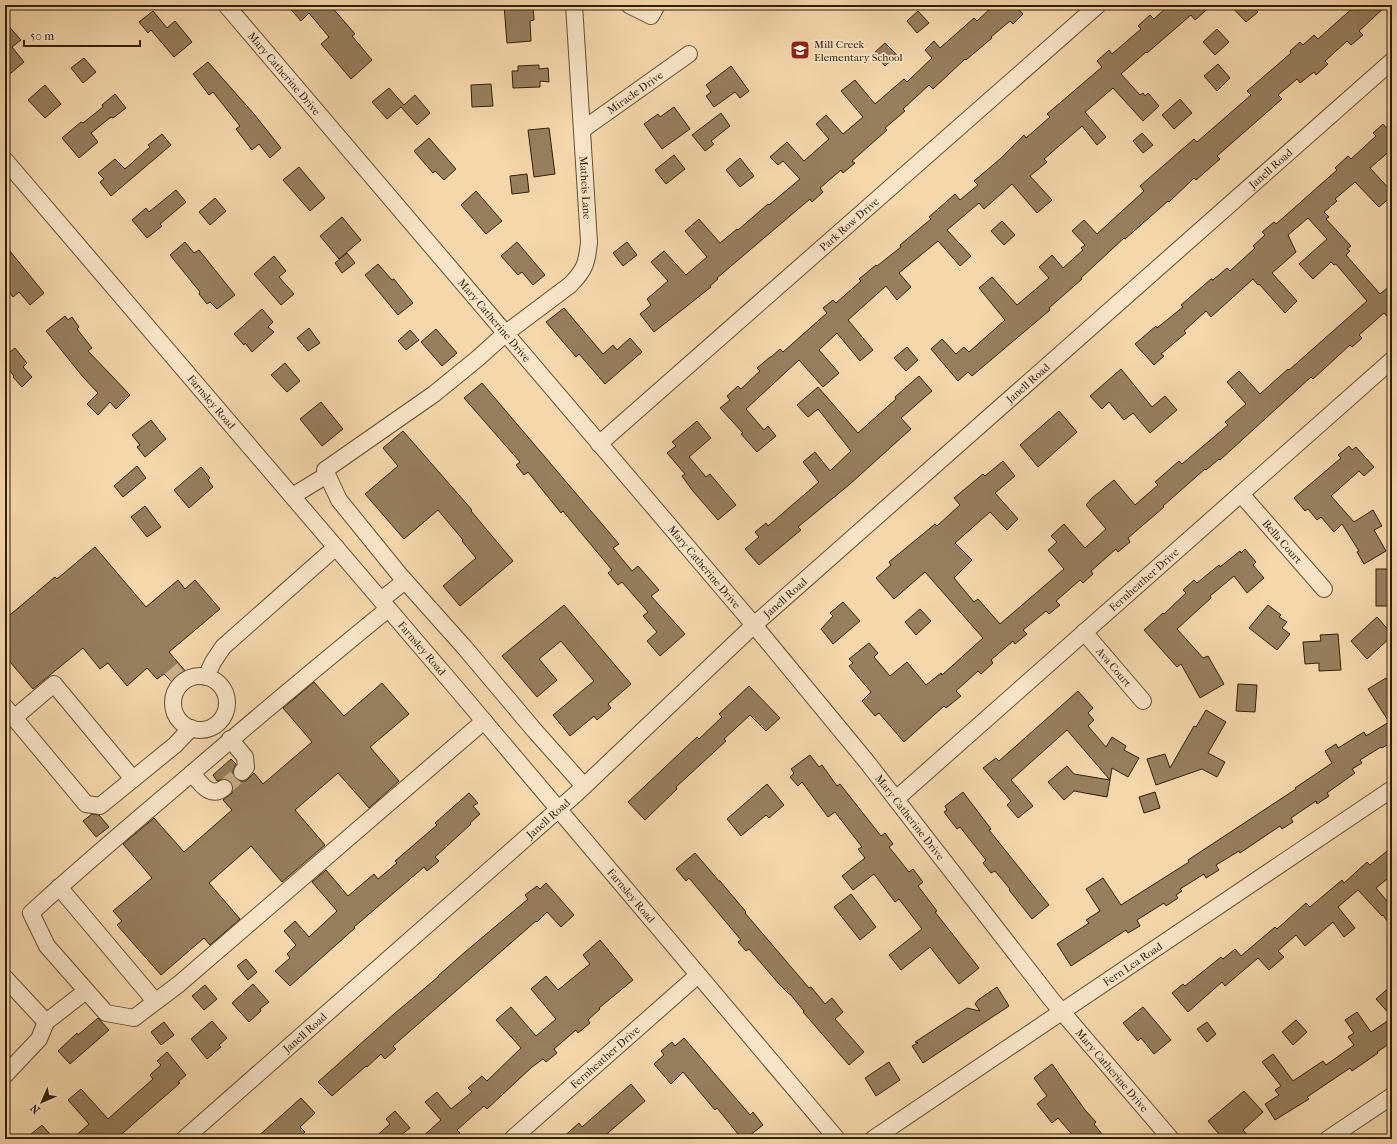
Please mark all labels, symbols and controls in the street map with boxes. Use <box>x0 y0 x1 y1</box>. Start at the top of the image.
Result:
scale bar <box>24 22 140 48</box>
text: 50 m <box>30 29 54 43</box>
street label: Mary Catherine Drive <box>245 29 324 118</box>
place label: Mill Creek Elementary School <box>814 38 903 64</box>
school or university icon: Mill Creek Elementary School <box>789 39 811 61</box>
street label: Miracle Drive <box>604 68 666 117</box>
street label: Janell Road <box>1245 145 1296 192</box>
street label: Matheis Lane <box>577 155 594 220</box>
street label: Park Row Drive <box>817 194 882 254</box>
street label: Mary Catherine Drive <box>455 276 534 365</box>
street label: Janell Road <box>1003 360 1053 406</box>
street label: Farnsley Road <box>185 372 239 432</box>
street label: Bella Court <box>1260 517 1305 566</box>
street label: Mary Catherine Drive <box>665 523 744 612</box>
street label: Fernheather Drive <box>1106 545 1182 614</box>
street label: Janell Road <box>760 574 810 621</box>
street label: Farnsley Road <box>395 618 449 679</box>
street label: Ava Court <box>1093 644 1134 689</box>
street label: Mary Catherine Drive <box>873 772 948 863</box>
street label: Janell Road <box>523 795 573 842</box>
street label: Farnsley Road <box>605 866 659 926</box>
street label: Fern Lea Road <box>1100 939 1166 989</box>
street label: Janell Road <box>280 1009 330 1056</box>
street label: Fernheather Drive <box>568 1022 643 1091</box>
street label: Mary Catherine Drive <box>1073 1026 1152 1115</box>
north arrow <box>22 1082 62 1122</box>
text: N <box>27 1101 43 1116</box>

